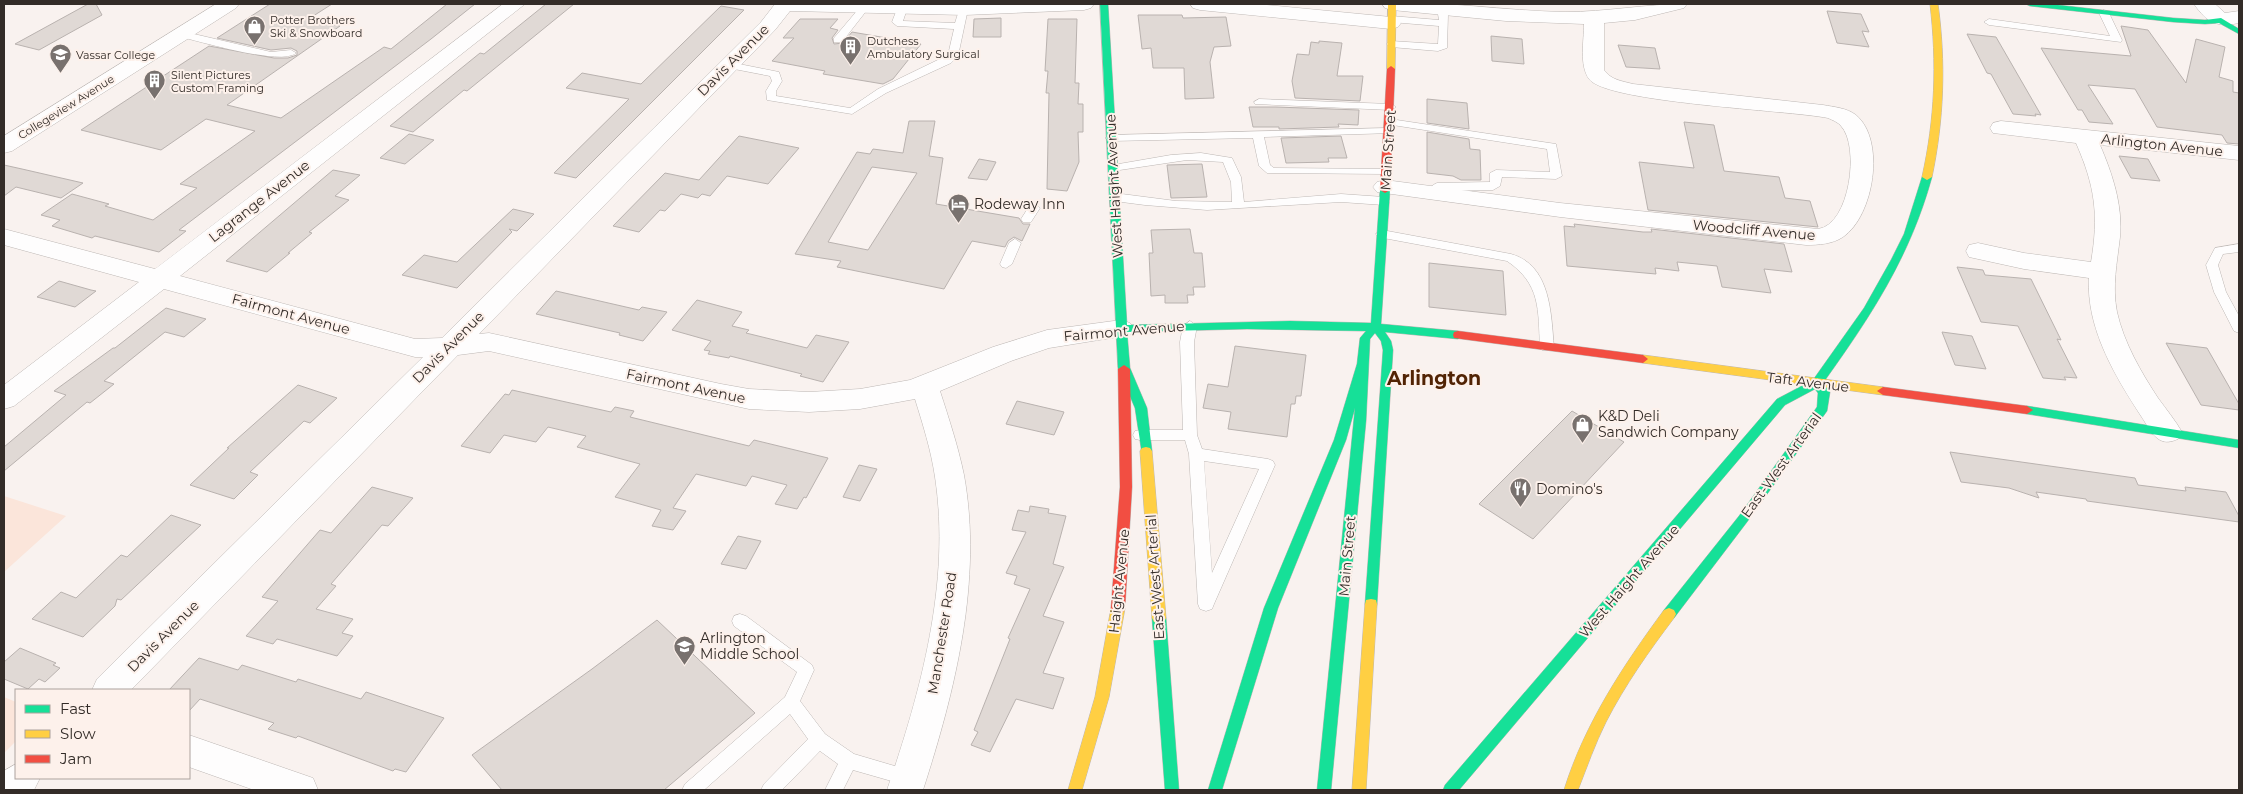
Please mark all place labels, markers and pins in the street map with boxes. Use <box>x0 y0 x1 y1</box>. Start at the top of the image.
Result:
place label: Potter Brothers Ski & Snowboard <box>270 13 363 40</box>
shop icon: Potter Brothers Ski & Snowboard <box>242 14 266 45</box>
place label: Dutchess Ambulatory Surgical <box>867 34 980 61</box>
building icon: Dutchess Ambulatory Surgical <box>839 35 863 66</box>
school or university icon: Vassar College <box>48 43 72 74</box>
place label: Vassar College <box>76 48 156 62</box>
place label: Silent Pictures Custom Framing <box>171 68 264 95</box>
building icon: Silent Pictures Custom Framing <box>143 69 167 100</box>
hotel icon: Rodeway Inn <box>946 192 970 223</box>
place label: Rodeway Inn <box>974 195 1065 213</box>
place label: K&D Deli Sandwich Company <box>1598 407 1739 441</box>
shop icon: K&D Deli Sandwich Company <box>1570 412 1594 443</box>
restaurant icon: Domino's <box>1508 477 1532 508</box>
place label: Domino's <box>1536 480 1603 498</box>
place label: Arlington Middle School <box>700 629 799 663</box>
school or university icon: Arlington Middle School <box>672 634 696 665</box>

